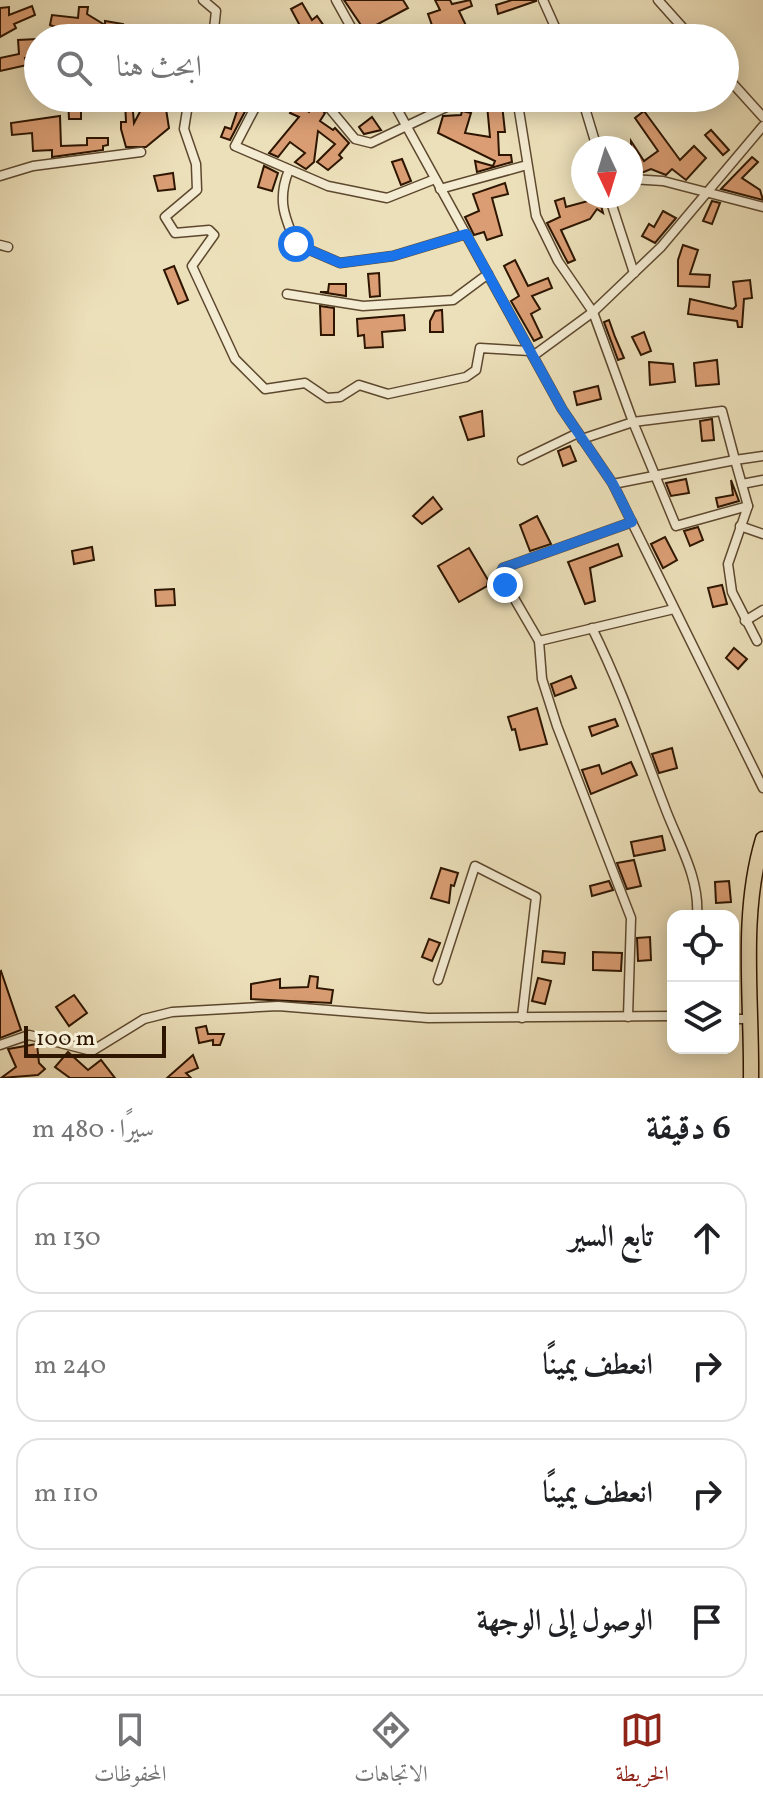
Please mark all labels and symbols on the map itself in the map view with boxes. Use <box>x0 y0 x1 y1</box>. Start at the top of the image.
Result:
north arrow <box>571 136 643 208</box>
route start <box>278 226 314 262</box>
route end <box>487 567 523 603</box>
scale bar <box>24 1022 166 1058</box>

